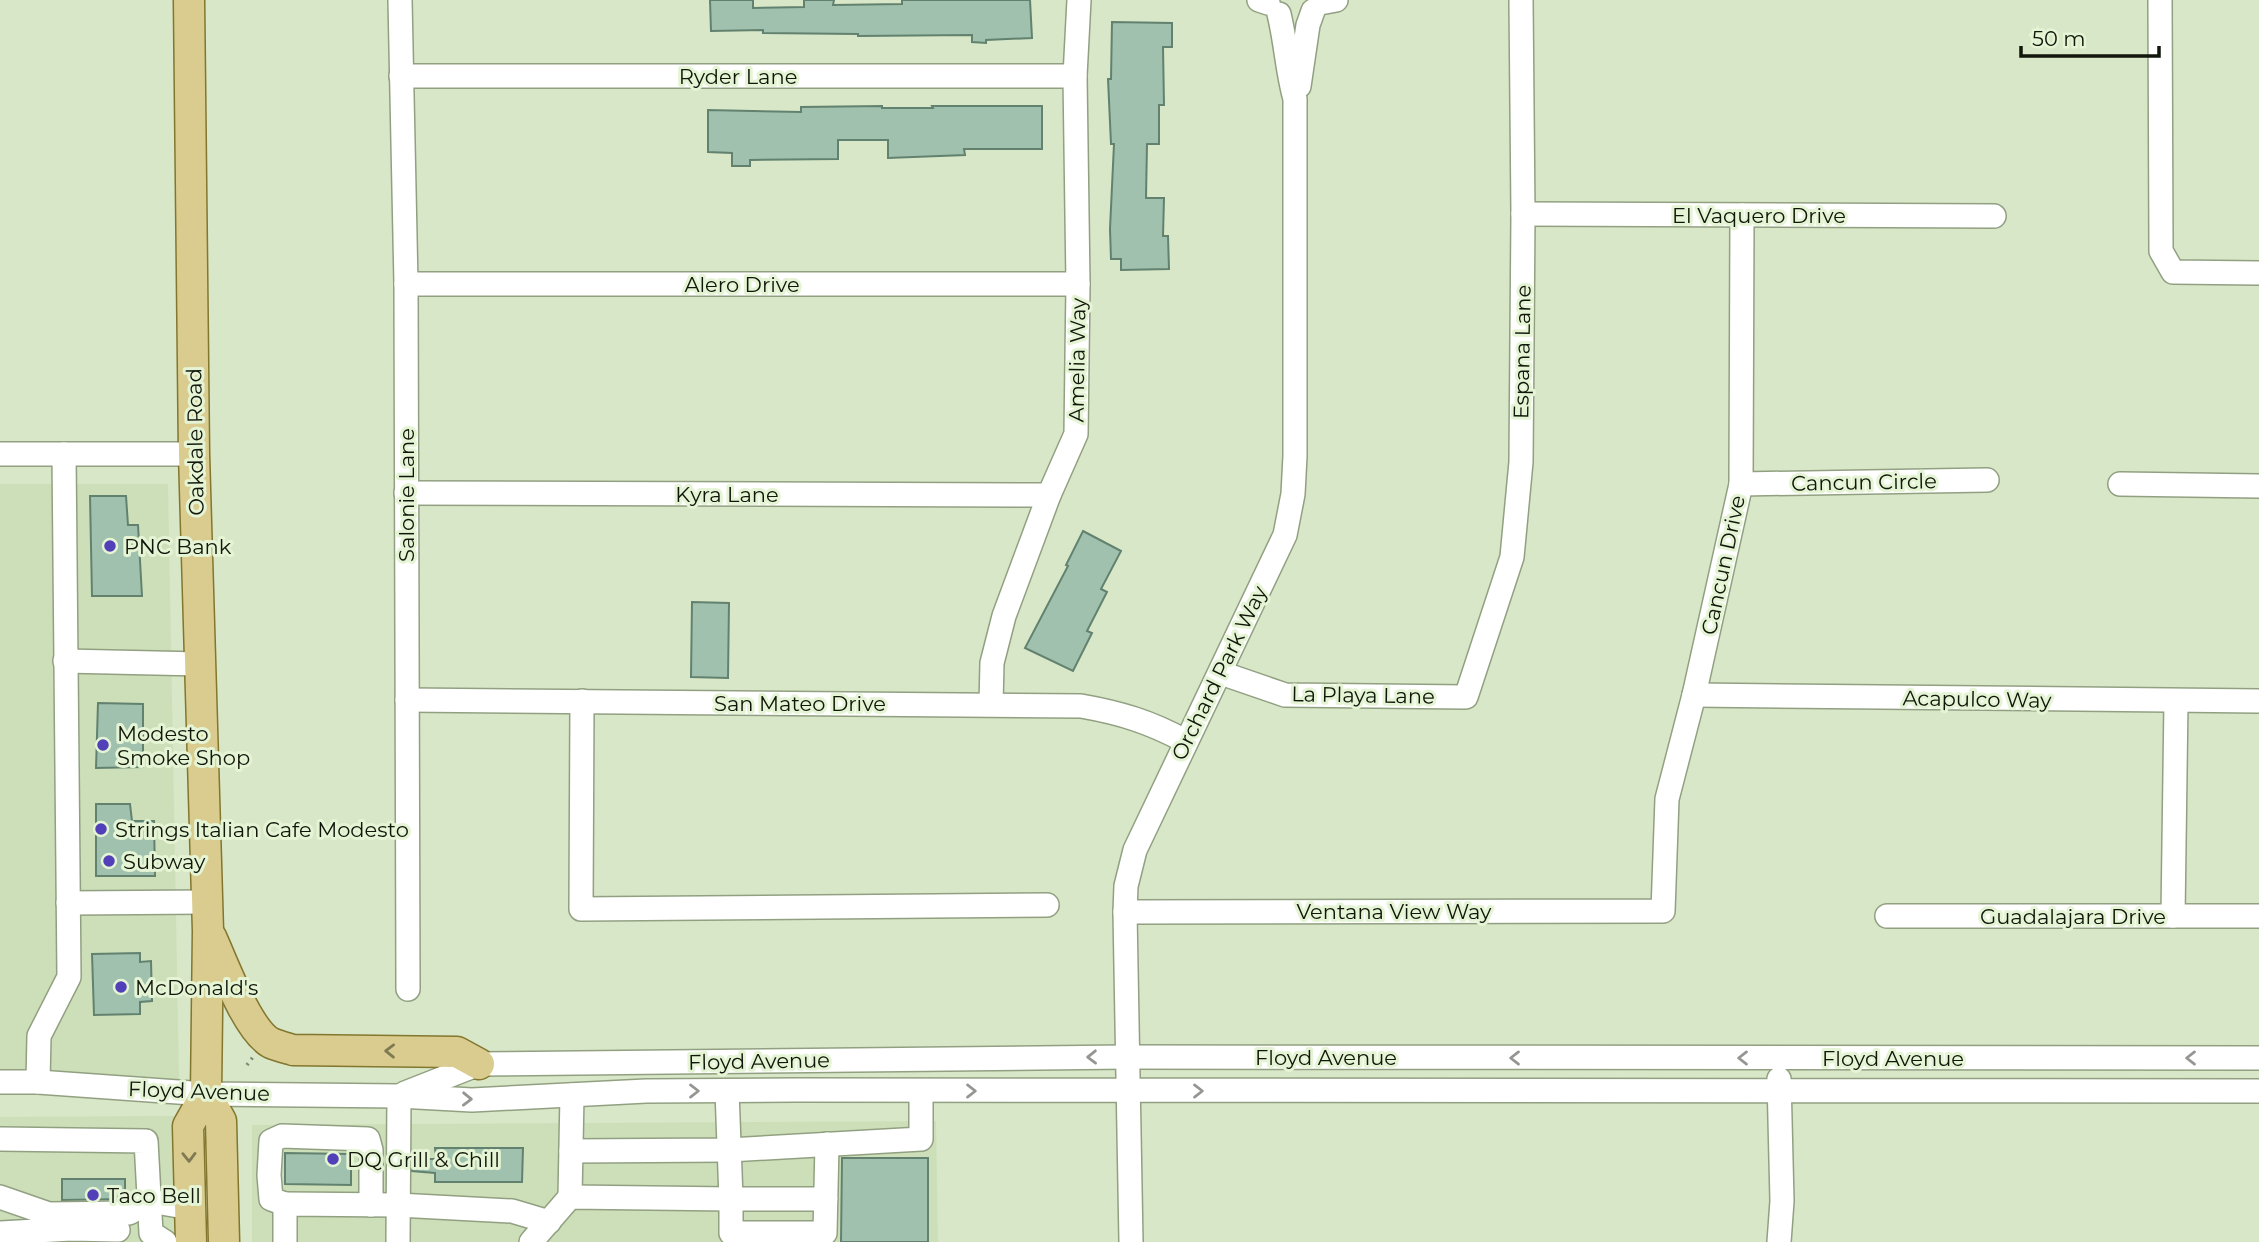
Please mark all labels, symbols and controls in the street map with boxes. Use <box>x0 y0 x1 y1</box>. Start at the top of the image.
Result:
scale bar <box>2021 14 2159 58</box>
text: 50 m <box>2032 26 2086 51</box>
street label: Ryder Lane <box>679 64 797 89</box>
street label: El Vaquero Drive <box>1672 203 1846 228</box>
street label: Alero Drive <box>684 272 800 297</box>
street label: Espana Lane <box>1508 285 1536 419</box>
street label: Amelia Way <box>1063 297 1091 423</box>
street label: Oakdale Road <box>181 368 209 516</box>
street label: Salonie Lane <box>394 428 419 562</box>
street label: Cancun Circle <box>1791 468 1937 496</box>
street label: Kyra Lane <box>675 482 779 507</box>
street label: Cancun Drive <box>1696 493 1750 637</box>
place label: PNC Bank <box>124 534 232 559</box>
marker: PNC Bank <box>102 538 118 554</box>
street label: Orchard Park Way <box>1166 581 1272 764</box>
street label: La Playa Lane <box>1291 681 1435 709</box>
street label: Acapulco Way <box>1902 685 2052 713</box>
street label: San Mateo Drive <box>714 691 886 716</box>
place label: Modesto Smoke Shop <box>117 721 250 770</box>
marker: Modesto Smoke Shop <box>95 737 111 753</box>
place label: Strings Italian Cafe Modesto <box>115 817 409 842</box>
marker: Strings Italian Cafe Modesto <box>93 821 109 837</box>
place label: Subway <box>123 849 206 874</box>
marker: Subway <box>101 853 117 869</box>
street label: Ventana View Way <box>1297 899 1492 924</box>
street label: Guadalajara Drive <box>1980 904 2166 929</box>
place label: McDonald's <box>135 975 258 1000</box>
marker: McDonald's <box>113 979 129 995</box>
one-way arrow <box>384 1043 395 1059</box>
street label: Floyd Avenue <box>1255 1045 1397 1070</box>
street label: Floyd Avenue <box>1822 1046 1964 1071</box>
street label: Floyd Avenue <box>688 1047 830 1075</box>
one-way arrow <box>1086 1050 1097 1065</box>
one-way arrow <box>1510 1050 1520 1066</box>
one-way arrow <box>1737 1050 1748 1066</box>
one-way arrow <box>2185 1050 2196 1066</box>
street label: Floyd Avenue <box>128 1076 270 1106</box>
one-way arrow <box>689 1083 700 1099</box>
one-way arrow <box>966 1083 976 1099</box>
one-way arrow <box>1193 1083 1204 1099</box>
one-way arrow <box>462 1091 473 1107</box>
place label: DQ Grill & Chill <box>347 1147 500 1172</box>
marker: DQ Grill & Chill <box>325 1151 341 1167</box>
one-way arrow <box>181 1153 197 1163</box>
place label: Taco Bell <box>107 1183 201 1208</box>
marker: Taco Bell <box>85 1187 101 1203</box>

